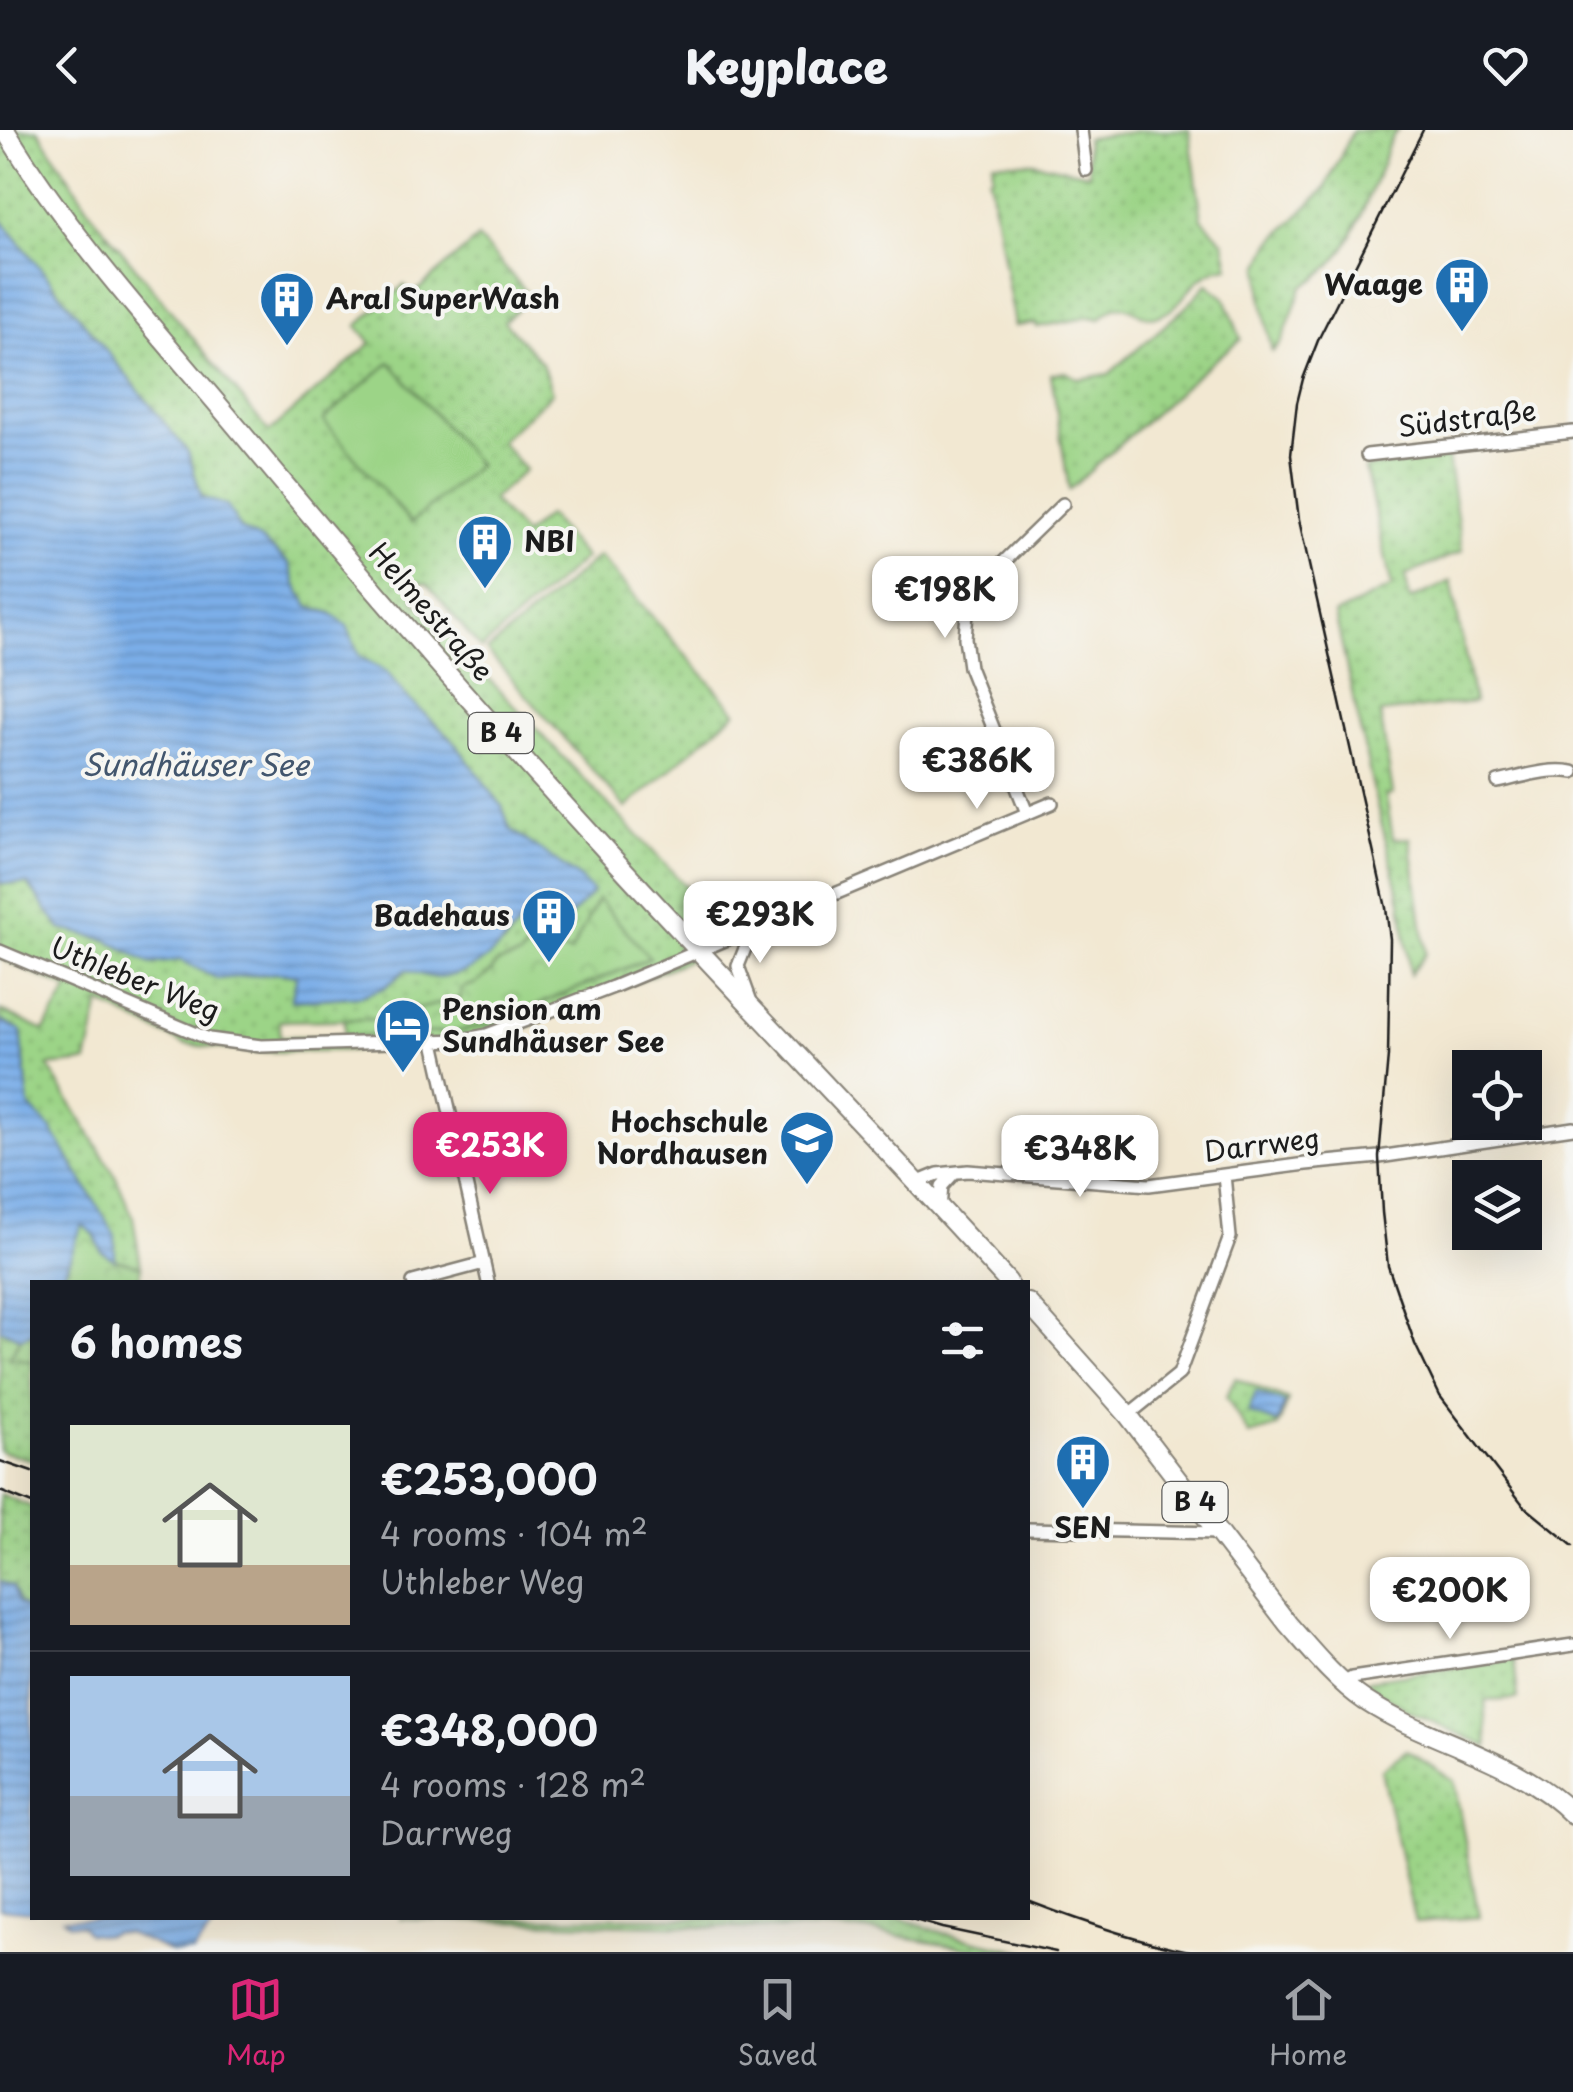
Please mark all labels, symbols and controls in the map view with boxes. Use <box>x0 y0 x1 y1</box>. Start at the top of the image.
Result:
text: Keyplace <box>685 31 888 99</box>
icon: back <box>40 38 95 93</box>
icon: heart <box>1478 38 1533 93</box>
building icon: Waage <box>1432 255 1492 334</box>
place label: Waage <box>1324 262 1423 305</box>
building icon: Aral SuperWash <box>257 269 317 348</box>
place label: Aral SuperWash <box>326 276 560 319</box>
street label: Südstraße <box>1395 388 1538 447</box>
building icon: NBI <box>455 512 515 591</box>
place label: NBI <box>524 519 574 562</box>
street label: Helmestraße <box>360 532 505 690</box>
pin: €198K <box>875 556 1015 641</box>
text: €198K <box>894 564 996 612</box>
road number: B 4 <box>468 713 534 753</box>
pin: €386K <box>907 727 1047 812</box>
text: €386K <box>921 735 1033 783</box>
water label: Sundhäuser See <box>82 741 311 786</box>
pin: €293K <box>690 881 830 966</box>
building icon: Badehaus <box>519 886 579 965</box>
text: €293K <box>706 889 814 937</box>
place label: Badehaus <box>373 893 510 936</box>
street label: Uthleber Weg <box>45 924 227 1031</box>
place label: Pension am Sundhäuser See <box>442 987 664 1062</box>
hotel icon: Pension am Sundhäuser See <box>373 996 433 1075</box>
map controls <box>1452 1050 1542 1250</box>
button: locate <box>1452 1050 1542 1140</box>
place label: Hochschule Nordhausen <box>597 1099 768 1174</box>
school or university icon: Hochschule Nordhausen <box>777 1108 837 1187</box>
pin: €253K <box>420 1112 560 1197</box>
pin: €348K <box>1010 1115 1150 1200</box>
street label: Darrweg <box>1201 1115 1322 1172</box>
text: €253K <box>435 1120 545 1168</box>
text: €348K <box>1023 1123 1137 1171</box>
button: layers <box>1452 1160 1542 1250</box>
text: 6 homes <box>70 1309 243 1372</box>
icon: filters <box>935 1313 990 1368</box>
building icon: SEN <box>1053 1432 1113 1511</box>
text: €253,000 <box>380 1446 597 1509</box>
icon: home <box>150 1465 270 1585</box>
road number: B 4 <box>1162 1482 1228 1522</box>
place label: SEN <box>1054 1505 1112 1548</box>
text: 4 rooms · 104 m² <box>380 1509 648 1557</box>
text: Uthleber Weg <box>380 1557 584 1605</box>
pin: €200K <box>1380 1557 1520 1642</box>
text: €200K <box>1392 1565 1508 1613</box>
text: €348,000 <box>380 1697 598 1760</box>
icon: home <box>150 1716 270 1836</box>
text: 4 rooms · 128 m² <box>380 1760 646 1808</box>
text: Darrweg <box>380 1808 513 1856</box>
tab: Map <box>226 1972 286 2075</box>
tab: Saved <box>738 1972 817 2075</box>
tab: Home <box>1269 1972 1347 2075</box>

